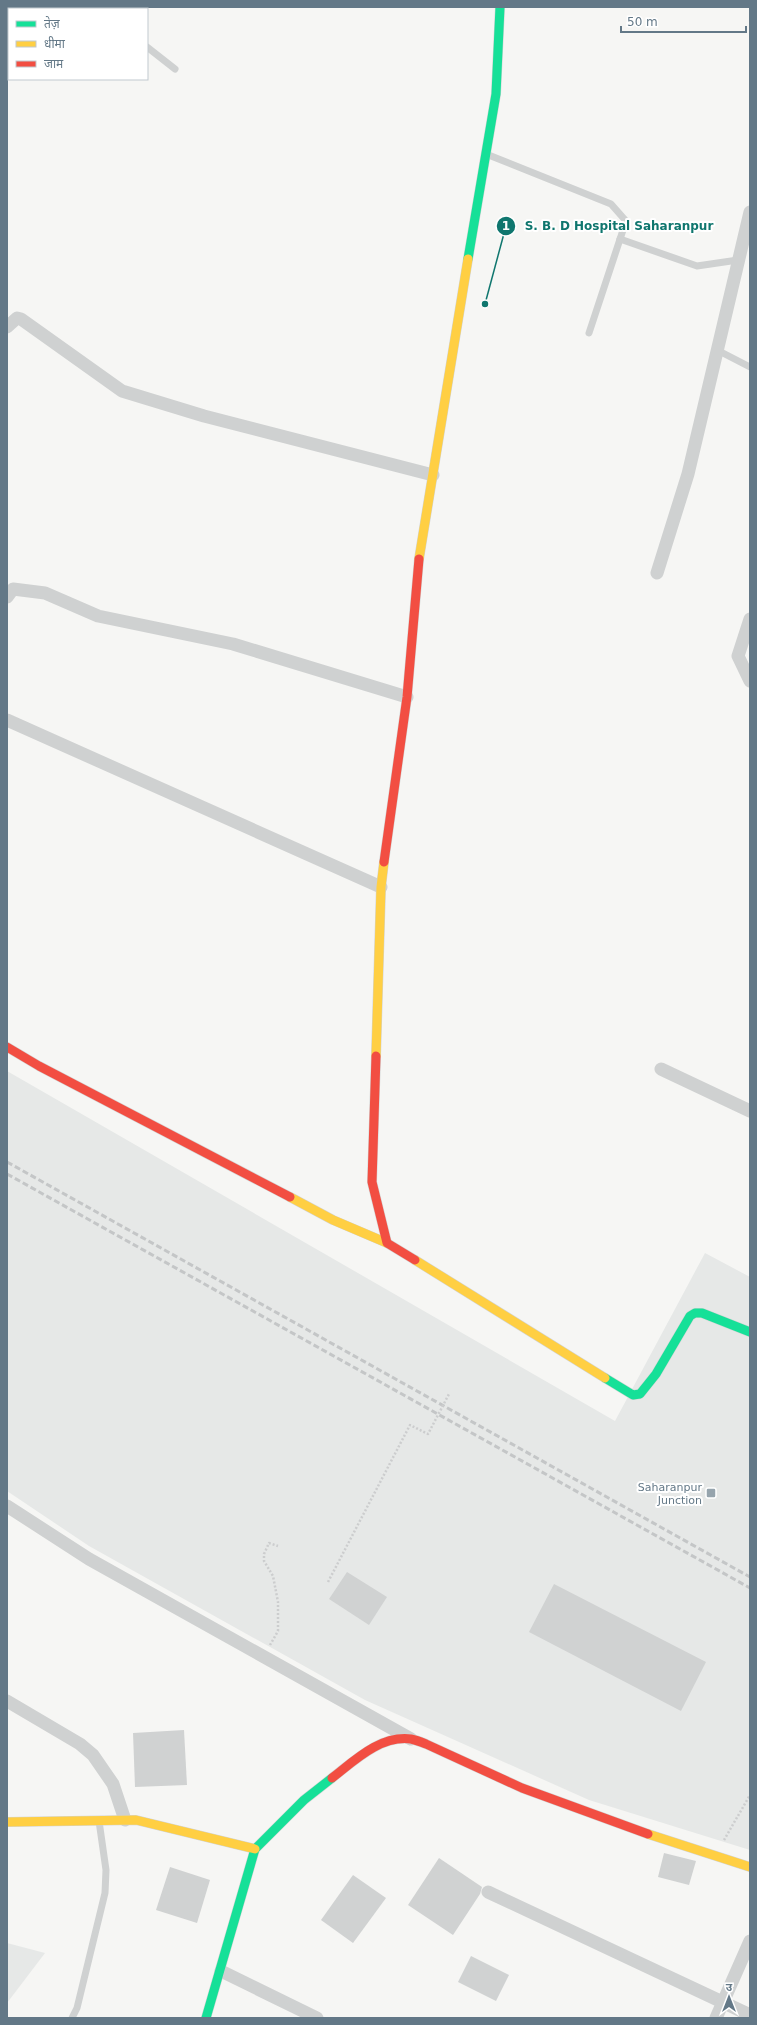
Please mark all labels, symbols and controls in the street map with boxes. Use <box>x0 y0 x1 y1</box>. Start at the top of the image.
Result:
legend <box>8 8 148 80</box>
scale bar <box>621 8 746 34</box>
text: 50 m <box>627 15 658 29</box>
text: तेज़ <box>44 16 61 31</box>
text: धीमा <box>44 36 66 51</box>
text: जाम <box>44 57 64 71</box>
callout: S. B. D Hospital Saharanpur <box>496 214 721 238</box>
text: 1 <box>502 219 510 233</box>
text: S. B. D Hospital Saharanpur <box>525 219 713 233</box>
place label: Saharanpur Junction <box>638 1481 702 1507</box>
marker: Saharanpur Junction <box>705 1487 717 1499</box>
north arrow <box>709 1977 749 2017</box>
text: उ <box>726 1981 733 1994</box>

